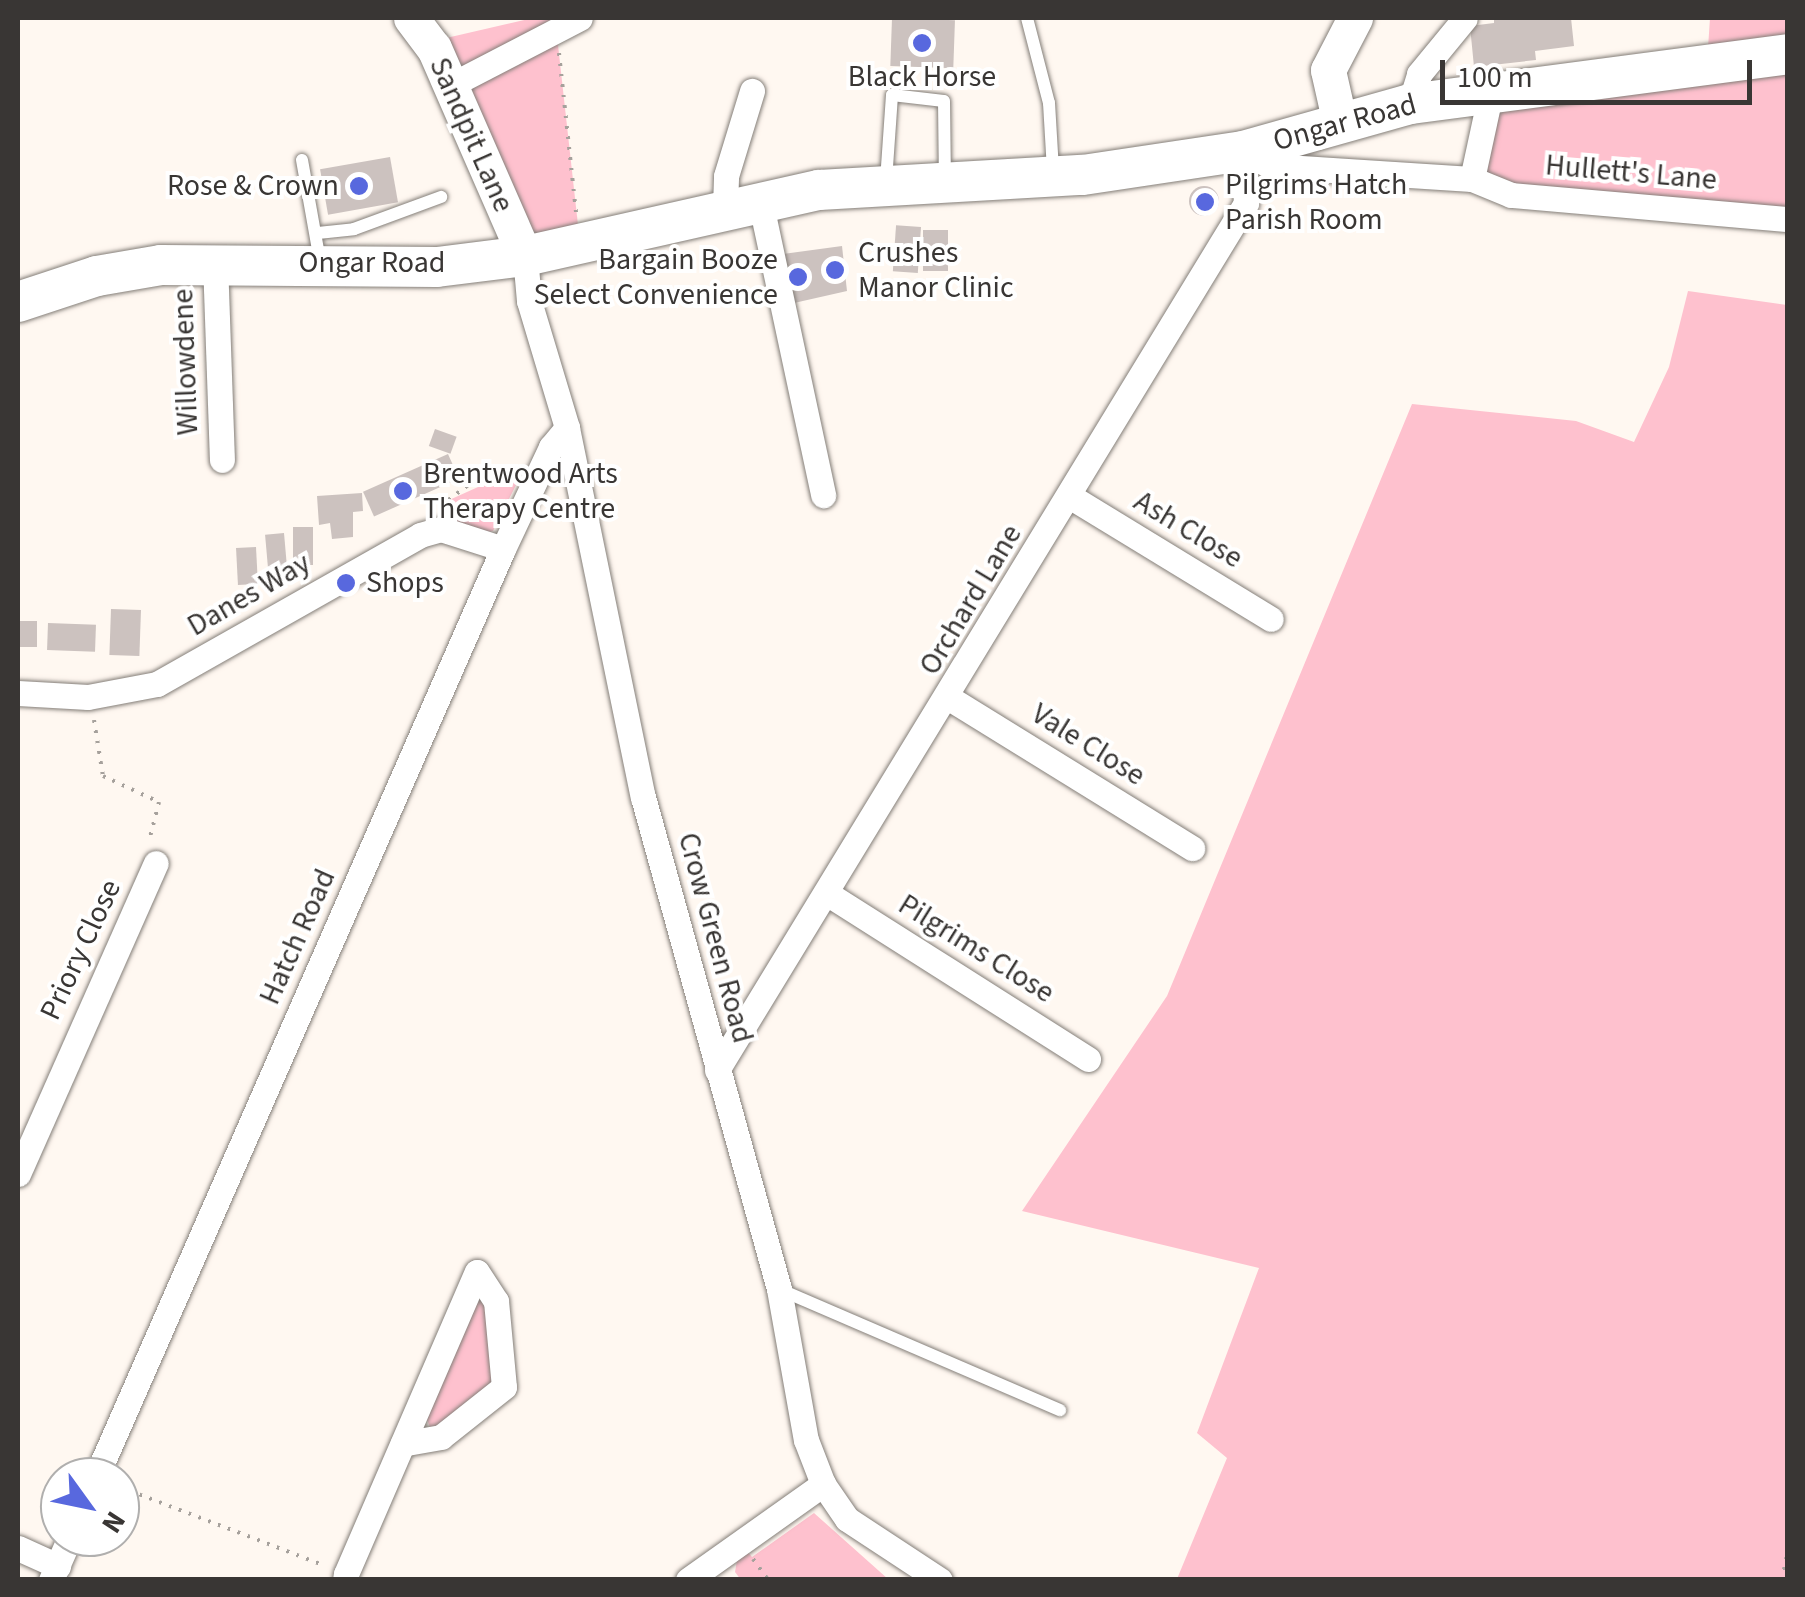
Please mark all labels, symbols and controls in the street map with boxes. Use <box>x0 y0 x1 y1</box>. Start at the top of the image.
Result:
marker: Black Horse <box>911 32 933 54</box>
scale bar <box>1445 40 1758 102</box>
street label: Sandpit Lane <box>421 52 521 218</box>
text: 100 m <box>1457 56 1533 99</box>
place label: Black Horse <box>848 59 996 95</box>
street label: Ongar Road <box>1269 87 1421 159</box>
street label: Hullett's Lane <box>1544 148 1718 198</box>
place label: Pilgrims Hatch Parish Room <box>1225 167 1407 238</box>
place label: Rose & Crown <box>167 168 339 204</box>
marker: Rose & Crown <box>348 175 370 197</box>
marker: Pilgrims Hatch Parish Room <box>1194 191 1216 213</box>
place label: Crushes Manor Clinic <box>858 235 1014 306</box>
place label: Bargain Booze Select Convenience <box>533 242 778 312</box>
street label: Ongar Road <box>299 245 445 281</box>
marker: Crushes Manor Clinic <box>822 257 848 283</box>
marker: Bargain Booze Select Convenience <box>787 266 809 288</box>
street label: Willowdene <box>165 288 207 436</box>
place label: Brentwood Arts Therapy Centre <box>423 456 618 526</box>
marker: Brentwood Arts Therapy Centre <box>392 480 414 502</box>
street label: Ash Close <box>1127 484 1249 576</box>
street label: Orchard Lane <box>912 518 1030 682</box>
street label: Danes Way <box>181 545 317 645</box>
place label: Shops <box>366 565 444 601</box>
marker: Shops <box>335 572 357 594</box>
street label: Vale Close <box>1025 696 1151 794</box>
street label: Crow Green Road <box>670 829 760 1047</box>
street label: Hatch Road <box>252 864 344 1010</box>
street label: Priory Close <box>33 874 129 1026</box>
street label: Pilgrims Close <box>892 887 1060 1011</box>
north arrow <box>40 1457 140 1557</box>
text: N <box>92 1504 135 1541</box>

